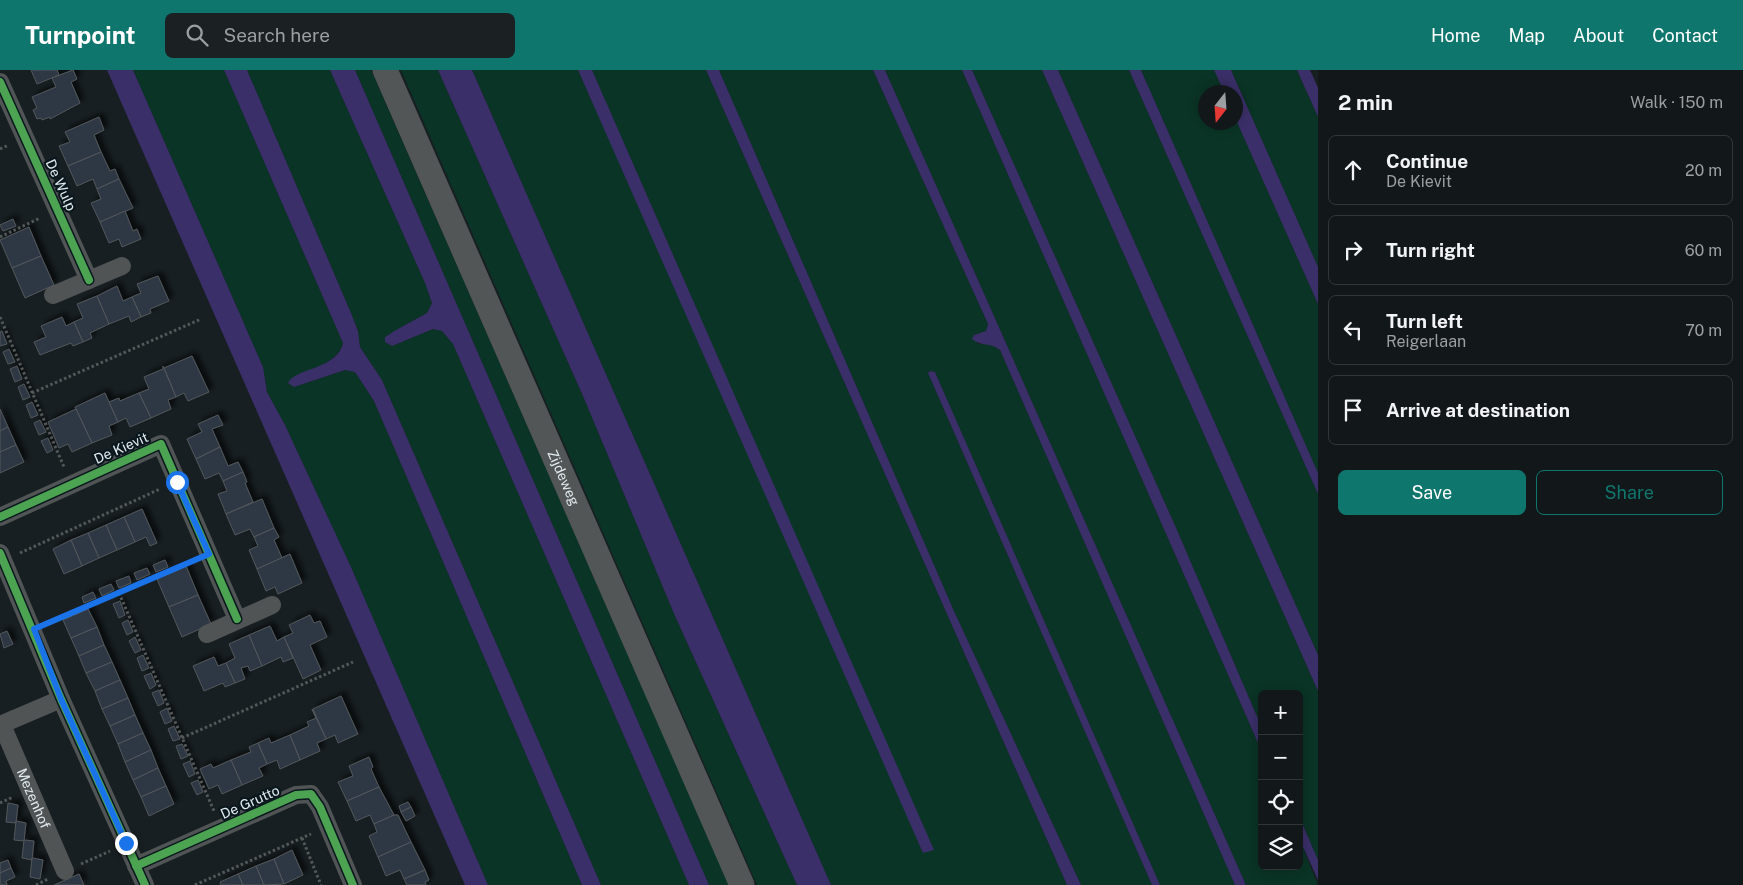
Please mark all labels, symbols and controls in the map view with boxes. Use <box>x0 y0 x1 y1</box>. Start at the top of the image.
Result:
search box <box>165 13 515 58</box>
text: Turnpoint <box>25 21 135 49</box>
icon: search <box>183 21 211 49</box>
text: Search here <box>223 24 330 46</box>
text: Home <box>1431 25 1481 46</box>
text: Map <box>1509 25 1545 46</box>
text: About <box>1573 25 1624 46</box>
text: Contact <box>1652 25 1718 46</box>
north arrow <box>1198 85 1243 130</box>
text: 2 min <box>1338 90 1393 115</box>
text: Walk · 150 m <box>1630 93 1723 112</box>
text: Continue <box>1386 150 1468 172</box>
icon: ahead <box>1339 156 1367 184</box>
street label: De Wulp <box>43 157 79 213</box>
text: 20 m <box>1685 161 1722 180</box>
text: De Kievit <box>1386 172 1452 191</box>
icon: right <box>1339 236 1367 264</box>
text: Turn right <box>1386 239 1475 261</box>
text: 60 m <box>1685 241 1722 260</box>
text: Turn left <box>1386 310 1463 332</box>
icon: left <box>1339 316 1367 344</box>
text: 70 m <box>1685 321 1722 340</box>
text: Reigerlaan <box>1386 332 1466 351</box>
icon: arrive <box>1339 396 1367 424</box>
text: Arrive at destination <box>1386 399 1570 421</box>
street label: De Kievit <box>91 429 151 467</box>
street label: Zijdeweg <box>544 447 583 508</box>
button: Save <box>1338 470 1526 515</box>
button: Share <box>1536 470 1723 515</box>
route start <box>166 471 189 494</box>
map controls <box>1258 690 1303 870</box>
button: + <box>1258 690 1303 735</box>
button: − <box>1258 735 1303 780</box>
street label: Mezenhof <box>14 766 54 831</box>
button: locate <box>1258 780 1303 825</box>
street label: De Grutto <box>218 782 282 822</box>
button: layers <box>1258 825 1303 870</box>
route end <box>115 832 138 855</box>

